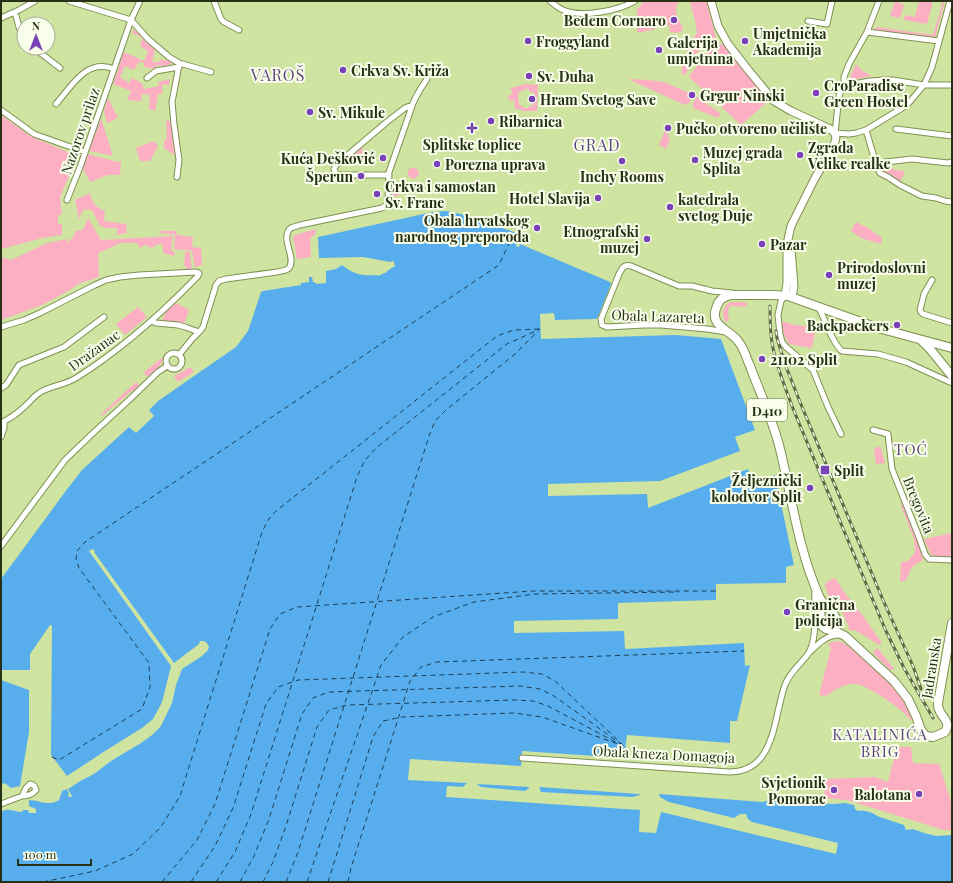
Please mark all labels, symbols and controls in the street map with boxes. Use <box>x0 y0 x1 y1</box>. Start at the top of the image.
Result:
place label: Bedem Cornaro <box>564 11 666 30</box>
marker: Bedem Cornaro <box>669 15 679 25</box>
north arrow <box>16 16 56 56</box>
text: N <box>32 18 40 33</box>
place label: Umjetnička Akademija <box>752 24 827 59</box>
place label: Froggyland <box>536 32 610 51</box>
place label: Galerija umjetnina <box>667 33 734 68</box>
marker: Froggyland <box>523 36 533 46</box>
marker: Umjetnička Akademija <box>740 36 750 46</box>
marker: Galerija umjetnina <box>654 45 664 55</box>
place label: Crkva Sv. Križa <box>351 61 450 80</box>
district label: VAROŠ <box>250 64 305 85</box>
marker: Crkva Sv. Križa <box>338 65 348 75</box>
place label: Sv. Duha <box>537 67 595 86</box>
marker: Sv. Duha <box>524 71 534 81</box>
place label: CroParadise Green Hostel <box>824 76 909 111</box>
street label: Nazorov prilaz <box>56 85 104 177</box>
place label: Grgur Ninski <box>700 86 785 105</box>
marker: CroParadise Green Hostel <box>811 88 821 98</box>
place label: Hram Svetog Save <box>540 90 656 109</box>
marker: Grgur Ninski <box>687 90 697 100</box>
marker: Hram Svetog Save <box>527 94 537 104</box>
place label: Sv. Mikule <box>318 103 385 122</box>
marker: Sv. Mikule <box>305 107 315 117</box>
place label: Ribarnica <box>499 112 563 131</box>
marker: Ribarnica <box>486 116 496 126</box>
place label: Pučko otvoreno učilište <box>676 119 827 138</box>
marker: Splitske toplice <box>466 122 478 134</box>
marker: Pučko otvoreno učilište <box>663 123 673 133</box>
district label: GRAD <box>574 134 620 155</box>
place label: Splitske toplice <box>423 135 521 154</box>
place label: Zgrada Velike realke <box>807 138 890 173</box>
place label: Muzej grada Splita <box>703 143 783 178</box>
place label: Kuća Dešković <box>281 149 375 168</box>
marker: Zgrada Velike realke <box>795 150 805 160</box>
marker: Kuća Dešković <box>378 153 388 163</box>
place label: Porezna uprava <box>445 155 546 174</box>
marker: Muzej grada Splita <box>690 155 700 165</box>
marker: Inchy Rooms <box>617 156 627 166</box>
marker: Porezna uprava <box>432 159 442 169</box>
place label: Šperun <box>306 167 353 186</box>
place label: Inchy Rooms <box>580 167 664 186</box>
marker: Šperun <box>356 171 366 181</box>
place label: Crkva i samostan Sv. Frane <box>385 177 496 212</box>
marker: Crkva i samostan Sv. Frane <box>372 189 382 199</box>
place label: Hotel Slavija <box>509 189 591 208</box>
place label: katedrala svetog Duje <box>678 190 753 225</box>
marker: Hotel Slavija <box>593 193 603 203</box>
marker: katedrala svetog Duje <box>665 202 675 212</box>
place label: Obala hrvatskog narodnog preporoda <box>395 211 530 246</box>
place label: Etnografski muzej <box>563 222 640 257</box>
marker: Obala hrvatskog narodnog preporoda <box>532 223 542 233</box>
marker: Etnografski muzej <box>642 234 652 244</box>
place label: Pazar <box>770 235 807 254</box>
marker: Pazar <box>757 239 767 249</box>
place label: Prirodoslovni muzej <box>837 258 927 293</box>
marker: Prirodoslovni muzej <box>824 270 834 280</box>
street label: Obala Lazareta <box>611 305 705 327</box>
place label: Backpackers <box>807 316 889 335</box>
marker: Backpackers <box>892 320 902 330</box>
street label: Dražanac <box>65 325 124 375</box>
place label: 21102 Split <box>770 350 838 369</box>
marker: 21102 Split <box>757 354 767 364</box>
road number: D410 <box>747 399 787 421</box>
district label: TOĆ <box>894 439 928 459</box>
place label: Split <box>834 461 864 480</box>
marker: Split <box>819 464 831 476</box>
place label: Željeznički kolodvor Split <box>711 471 803 506</box>
street label: Bregovita <box>899 474 939 536</box>
marker: Željeznički kolodvor Split <box>805 483 815 493</box>
place label: Granična policija <box>795 595 856 630</box>
marker: Granična policija <box>782 607 792 617</box>
street label: Jadranska <box>917 636 945 701</box>
district label: KATALINIĆA BRIG <box>832 724 928 761</box>
street label: Obala kneza Domagoja <box>593 741 735 767</box>
place label: Svjetionik Pomorac <box>761 773 827 808</box>
marker: Svjetionik Pomorac <box>829 785 839 795</box>
place label: Balotana <box>854 785 912 804</box>
marker: Balotana <box>914 789 924 799</box>
scale bar <box>18 841 91 867</box>
text: 100 m <box>24 846 57 862</box>

